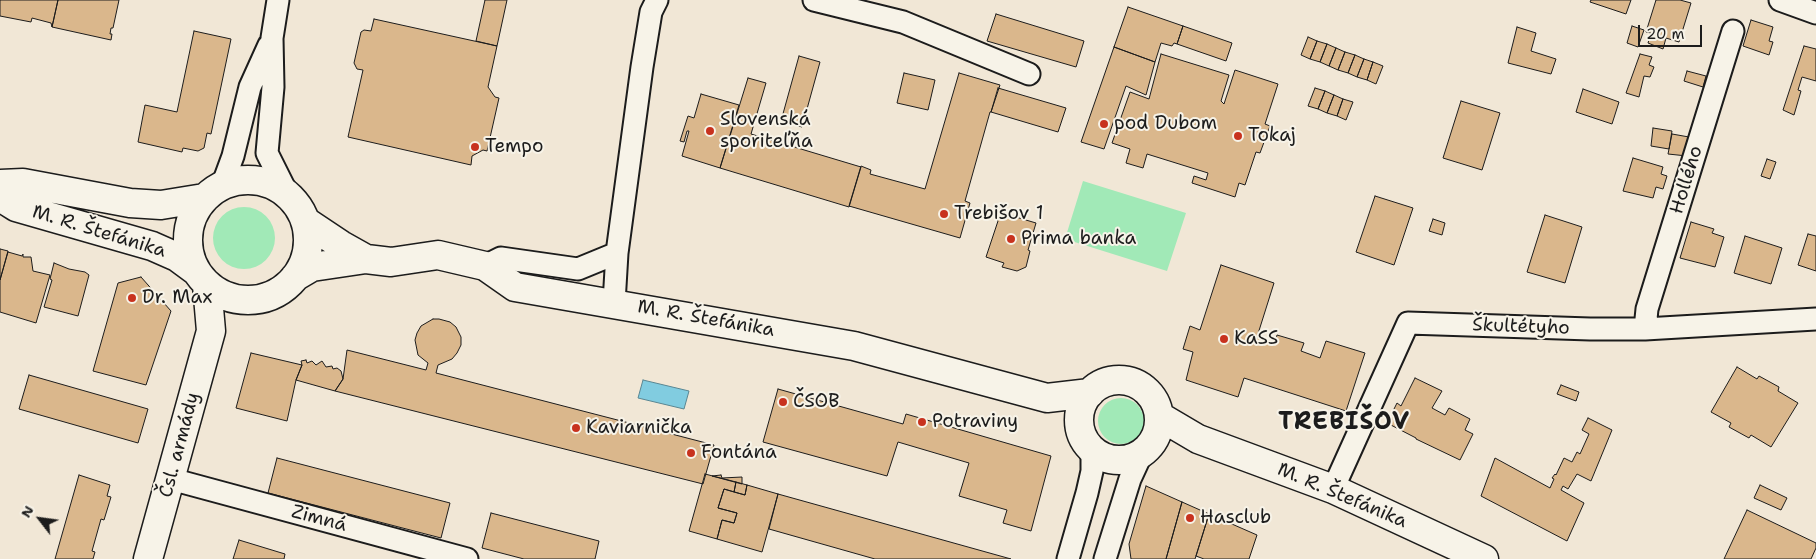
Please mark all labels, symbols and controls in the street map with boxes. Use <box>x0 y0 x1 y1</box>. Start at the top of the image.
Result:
scale bar <box>1641 15 1705 47</box>
text: 20 m <box>1646 24 1685 44</box>
place label: Slovenská sporiteľňa <box>720 109 813 153</box>
place label: pod Dubom <box>1114 113 1217 135</box>
marker: pod Dubom <box>1098 118 1110 130</box>
marker: Slovenská sporiteľňa <box>704 125 716 137</box>
place label: Tokaj <box>1248 125 1296 147</box>
marker: Tokaj <box>1232 130 1244 142</box>
place label: Tempo <box>485 136 543 158</box>
marker: Tempo <box>469 141 481 153</box>
street label: Hollého <box>1666 143 1708 217</box>
street label: M. R. Štefánika <box>29 201 169 263</box>
place label: Trebišov 1 <box>954 203 1044 225</box>
marker: Trebišov 1 <box>938 208 950 220</box>
place label: Prima banka <box>1021 228 1136 250</box>
marker: Prima banka <box>1005 233 1017 245</box>
place label: Dr. Max <box>142 287 212 309</box>
marker: Dr. Max <box>126 292 138 304</box>
street label: M. R. Štefánika <box>636 296 776 342</box>
street label: Škultétyho <box>1472 314 1570 340</box>
place label: KaSS <box>1234 328 1278 350</box>
marker: KaSS <box>1218 333 1230 345</box>
street label: Čsl. armády <box>155 390 205 500</box>
place label: ČSOB <box>793 391 840 413</box>
marker: ČSOB <box>777 396 789 408</box>
district label: TREBIŠOV <box>1277 409 1411 437</box>
place label: Potraviny <box>932 411 1018 433</box>
marker: Potraviny <box>916 416 928 428</box>
place label: Kaviarnička <box>586 417 692 439</box>
marker: Kaviarnička <box>570 422 582 434</box>
place label: Fontána <box>701 442 777 464</box>
marker: Fontána <box>685 447 697 459</box>
street label: M. R. Štefánika <box>1274 458 1410 534</box>
north arrow <box>15 494 65 544</box>
street label: Zimná <box>289 501 349 537</box>
text: N <box>16 502 38 521</box>
place label: Hasclub <box>1200 507 1271 529</box>
marker: Hasclub <box>1184 512 1196 524</box>

